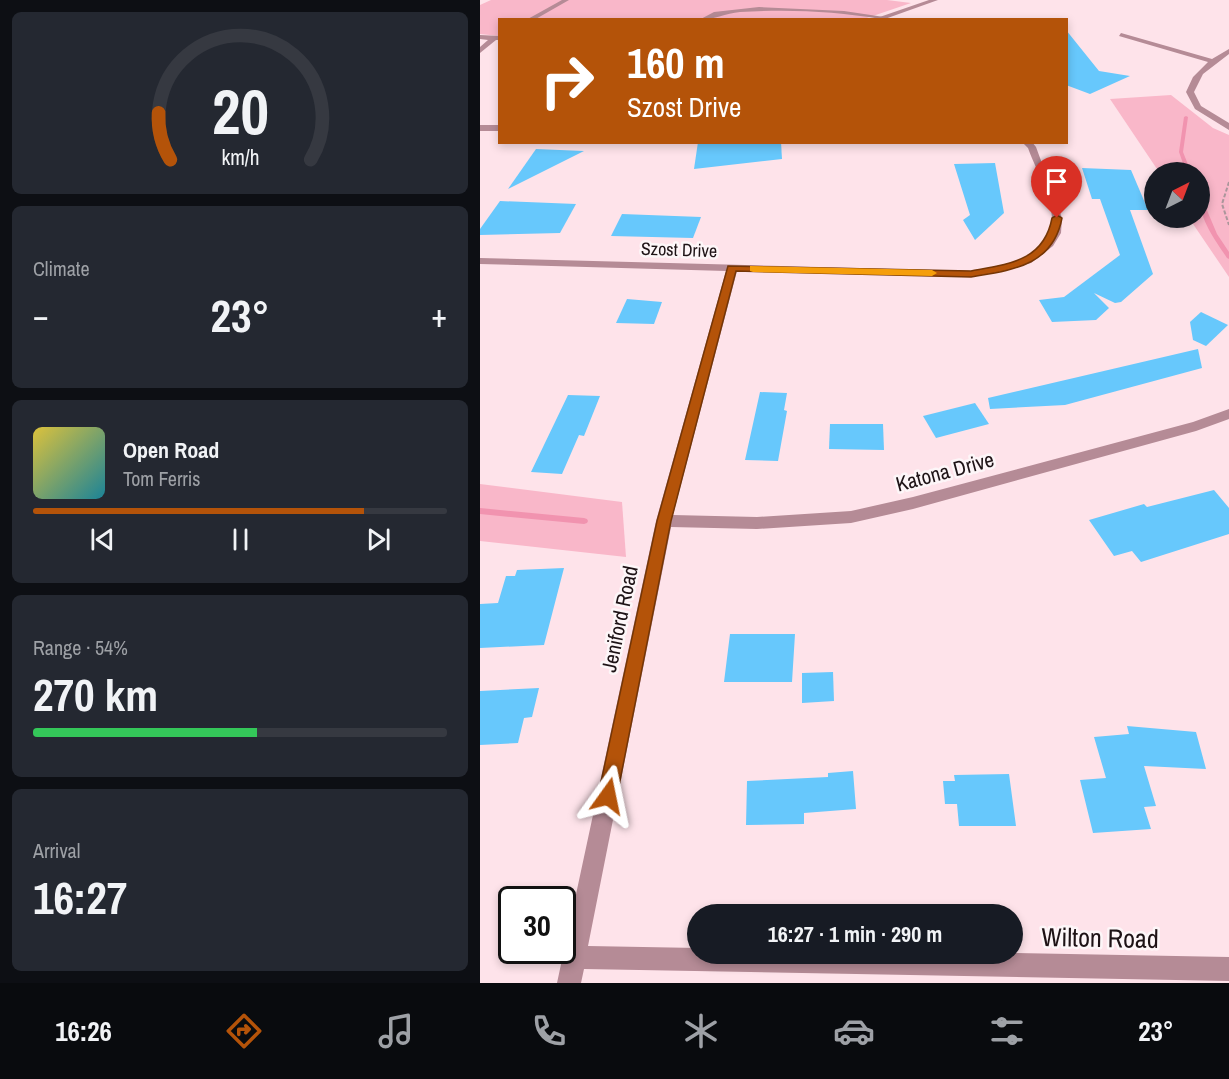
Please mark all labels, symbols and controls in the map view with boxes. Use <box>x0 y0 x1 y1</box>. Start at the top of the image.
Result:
text: 160 m <box>627 35 725 91</box>
icon: right <box>528 42 606 120</box>
text: 20 <box>212 69 268 153</box>
text: Szost Drive <box>627 89 741 125</box>
text: km/h <box>221 143 259 172</box>
pin <box>1031 156 1082 218</box>
north arrow <box>1144 162 1210 228</box>
map controls <box>1144 162 1210 228</box>
icon: arrive <box>1040 165 1073 198</box>
street label: Szost Drive <box>640 236 718 263</box>
text: Climate <box>33 255 90 282</box>
text: 23° <box>210 285 270 346</box>
text: − <box>33 293 49 337</box>
text: + <box>431 293 447 337</box>
text: Open Road <box>123 435 219 465</box>
street label: Katona Drive <box>893 445 997 499</box>
text: Tom Ferris <box>123 465 201 492</box>
icon: previous <box>86 523 119 556</box>
icon: pause <box>224 523 257 556</box>
icon: next <box>362 523 395 556</box>
street label: Jeniford Road <box>594 563 645 675</box>
text: Range · 54% <box>33 634 128 661</box>
text: 270 km <box>33 664 158 725</box>
position arrow <box>576 764 640 828</box>
text: Arrival <box>33 837 80 864</box>
text: 16:27 <box>33 867 127 928</box>
speed limit sign: 30 <box>498 886 576 964</box>
text: 16:27 · 1 min · 290 m <box>768 919 942 949</box>
street label: Wilton Road <box>1041 919 1159 956</box>
icon: directions <box>223 1010 265 1052</box>
icon: music <box>375 1010 417 1052</box>
icon: phone <box>528 1010 570 1052</box>
icon: climate <box>680 1010 722 1052</box>
icon: car <box>833 1010 875 1052</box>
icon: filters <box>986 1010 1028 1052</box>
text: 16:26 <box>55 1013 112 1049</box>
text: 23° <box>1138 1013 1174 1049</box>

